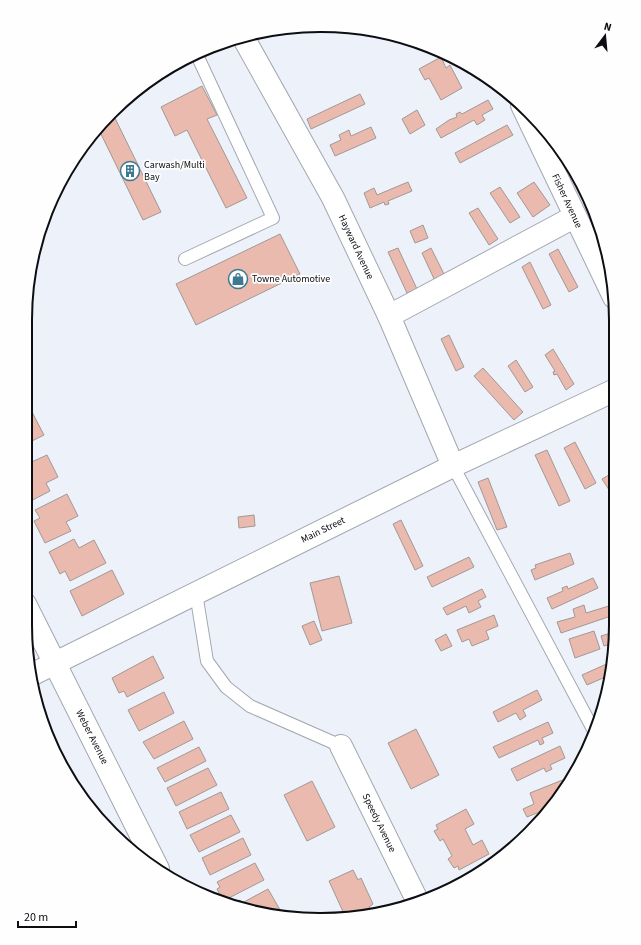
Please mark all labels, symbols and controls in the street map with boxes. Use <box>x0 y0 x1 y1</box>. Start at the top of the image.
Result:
north arrow <box>585 16 625 56</box>
text: N <box>602 19 613 35</box>
place label: Carwash/Multi Bay <box>144 158 205 184</box>
building icon: Carwash/Multi Bay <box>119 160 141 182</box>
street label: Fisher Avenue <box>548 172 586 230</box>
street label: Hayward Avenue <box>335 212 377 282</box>
shop icon: Towne Automotive <box>227 268 249 290</box>
place label: Towne Automotive <box>252 272 330 286</box>
street label: Main Street <box>299 513 348 547</box>
street label: Weber Avenue <box>72 707 112 767</box>
street label: Speedy Avenue <box>359 791 399 855</box>
scale bar <box>18 903 76 929</box>
text: 20 m <box>24 909 48 926</box>

